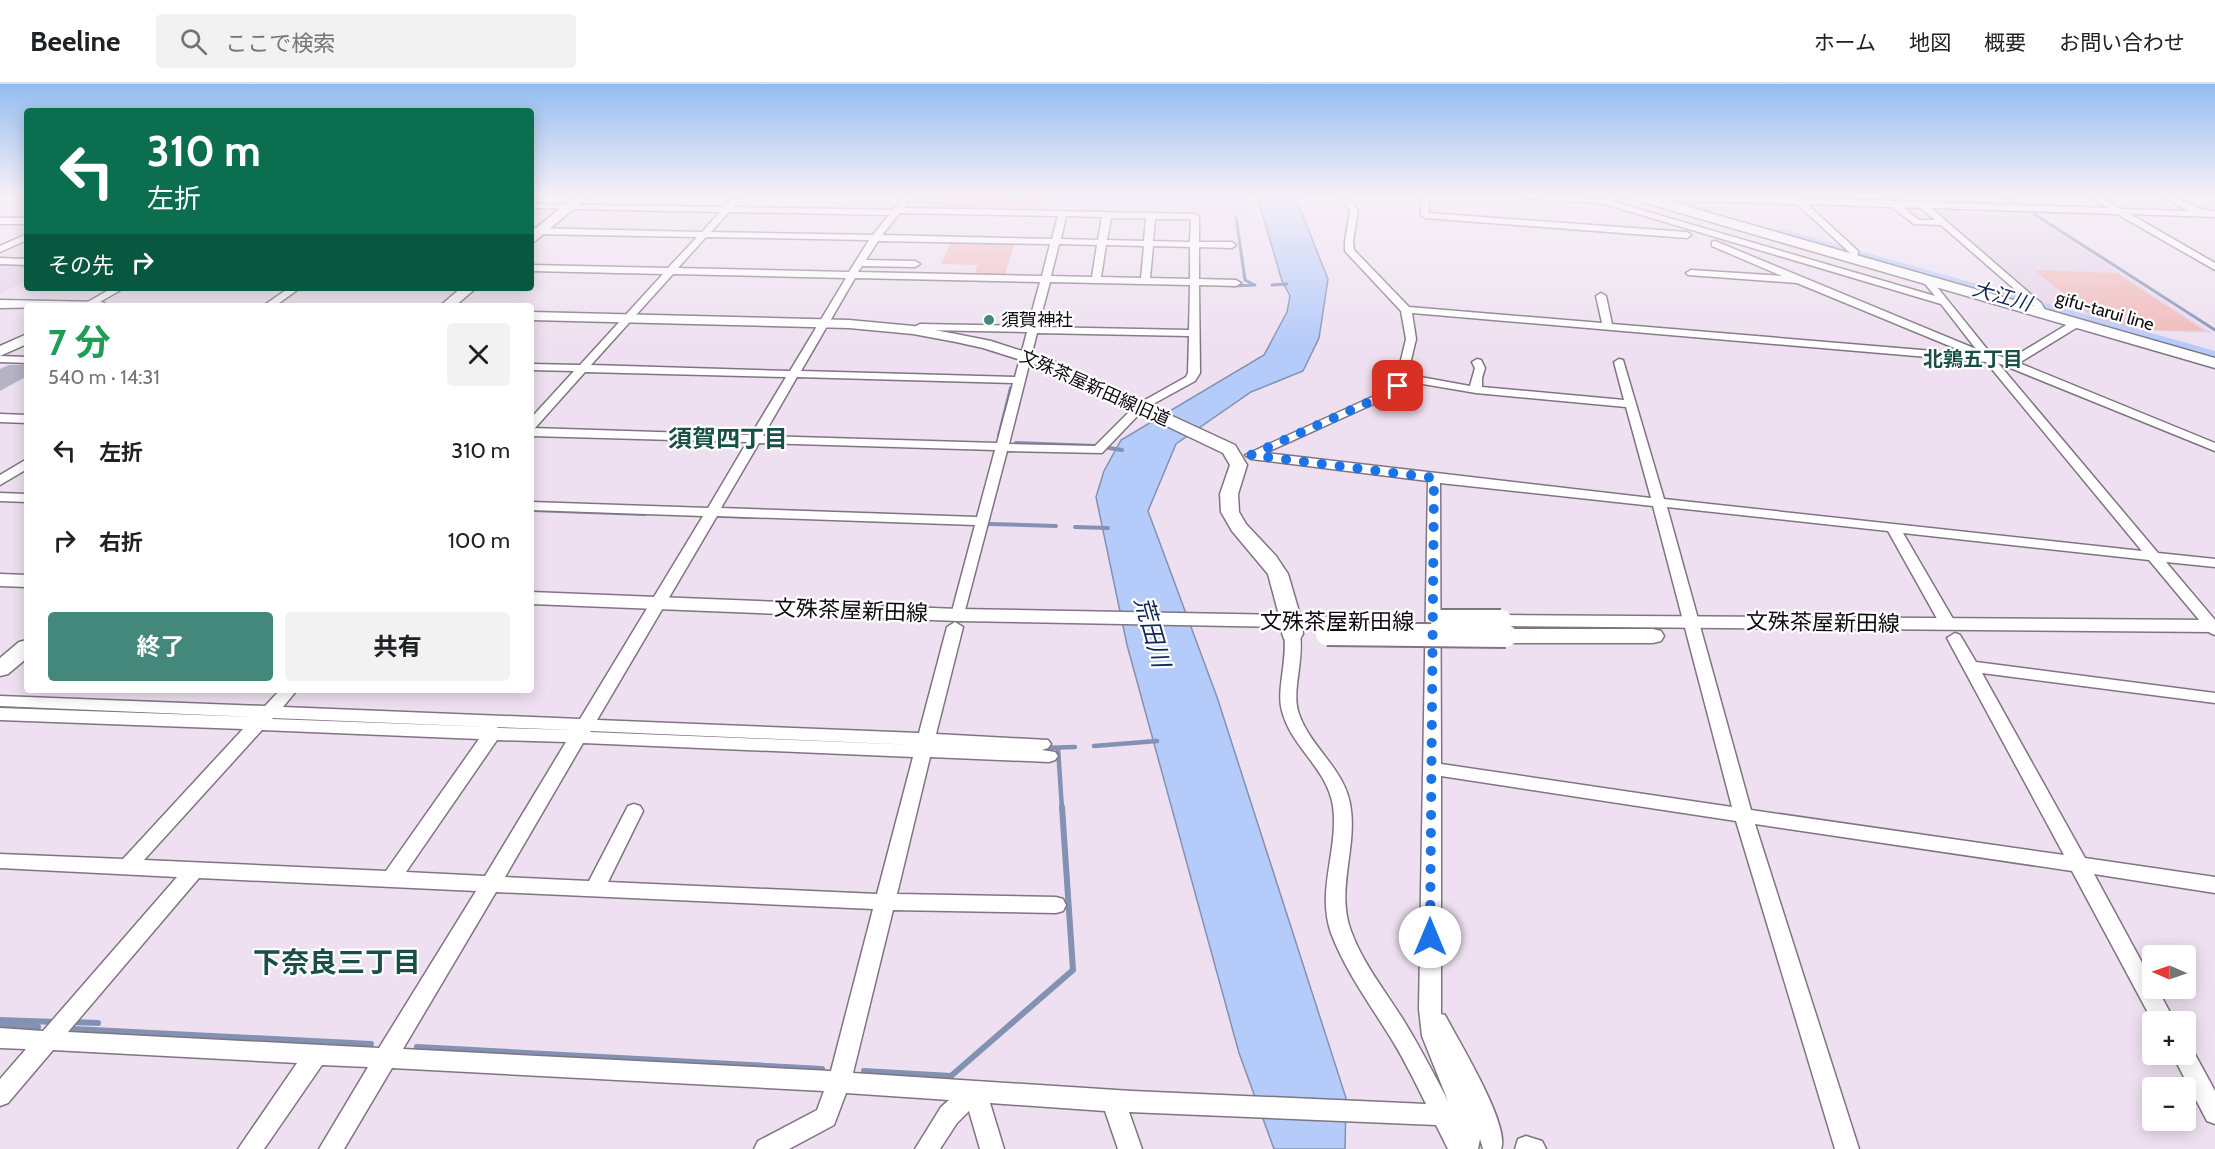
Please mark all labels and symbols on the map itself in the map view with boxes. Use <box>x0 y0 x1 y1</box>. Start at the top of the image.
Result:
water label: 大江川 <box>1970 276 2036 316</box>
street label: gifu-tarui line <box>2053 286 2157 336</box>
place label: 須賀神社 <box>1001 309 1073 331</box>
marker: 須賀神社 <box>982 313 996 327</box>
street label: 文殊茶屋新田線旧道 <box>1017 345 1173 431</box>
district label: 北鶉五丁目 <box>1923 347 2023 371</box>
pin <box>1372 360 1423 411</box>
district label: 須賀四丁目 <box>668 424 788 453</box>
water label: 荒田川 <box>1129 593 1177 673</box>
street label: 文殊茶屋新田線 <box>774 594 928 627</box>
street label: 文殊茶屋新田線 <box>1260 608 1414 635</box>
street label: 文殊茶屋新田線 <box>1746 608 1900 637</box>
position arrow <box>1398 905 1462 969</box>
district label: 下奈良三丁目 <box>253 945 421 979</box>
north arrow <box>2142 945 2196 999</box>

